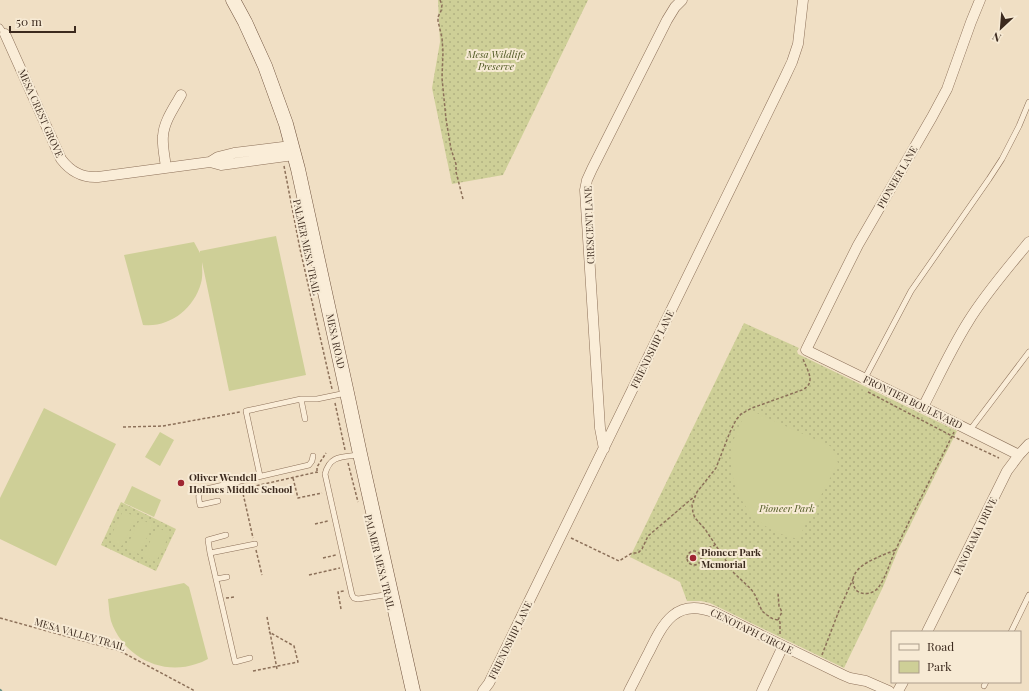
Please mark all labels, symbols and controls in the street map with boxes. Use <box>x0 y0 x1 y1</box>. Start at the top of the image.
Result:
scale bar <box>10 8 75 34</box>
north arrow <box>981 8 1021 48</box>
text: 50 m <box>16 13 42 29</box>
text: N <box>989 29 1003 46</box>
park label: Mesa Wildlife Preserve <box>466 47 526 73</box>
street label: MESA CREST GROVE <box>15 67 67 159</box>
street label: PIONEER LANE <box>874 143 920 211</box>
street label: CRESCENT LANE <box>581 186 597 264</box>
street label: PALMER MESA TRAIL <box>290 198 324 296</box>
street label: FRIENDSHIP LANE <box>627 307 677 391</box>
street label: MESA ROAD <box>323 312 349 370</box>
street label: FRONTIER BOULEVARD <box>861 372 965 432</box>
place label: Oliver Wendell Holmes Middle School <box>189 470 292 496</box>
marker: Oliver Wendell Holmes Middle School <box>176 478 186 488</box>
street label: PANORAMA DRIVE <box>950 495 1000 577</box>
park label: Pioneer Park <box>758 501 815 515</box>
street label: PALMER MESA TRAIL <box>361 513 399 611</box>
place label: Pioneer Park Memorial <box>701 545 761 571</box>
marker: Pioneer Park Memorial <box>688 553 698 563</box>
street label: FRIENDSHIP LANE <box>485 598 535 682</box>
street label: CENOTAPH CIRCLE <box>708 605 796 657</box>
street label: MESA VALLEY TRAIL <box>33 614 127 654</box>
legend <box>891 631 1021 683</box>
text: Road <box>927 638 954 654</box>
text: Park <box>927 658 952 674</box>

